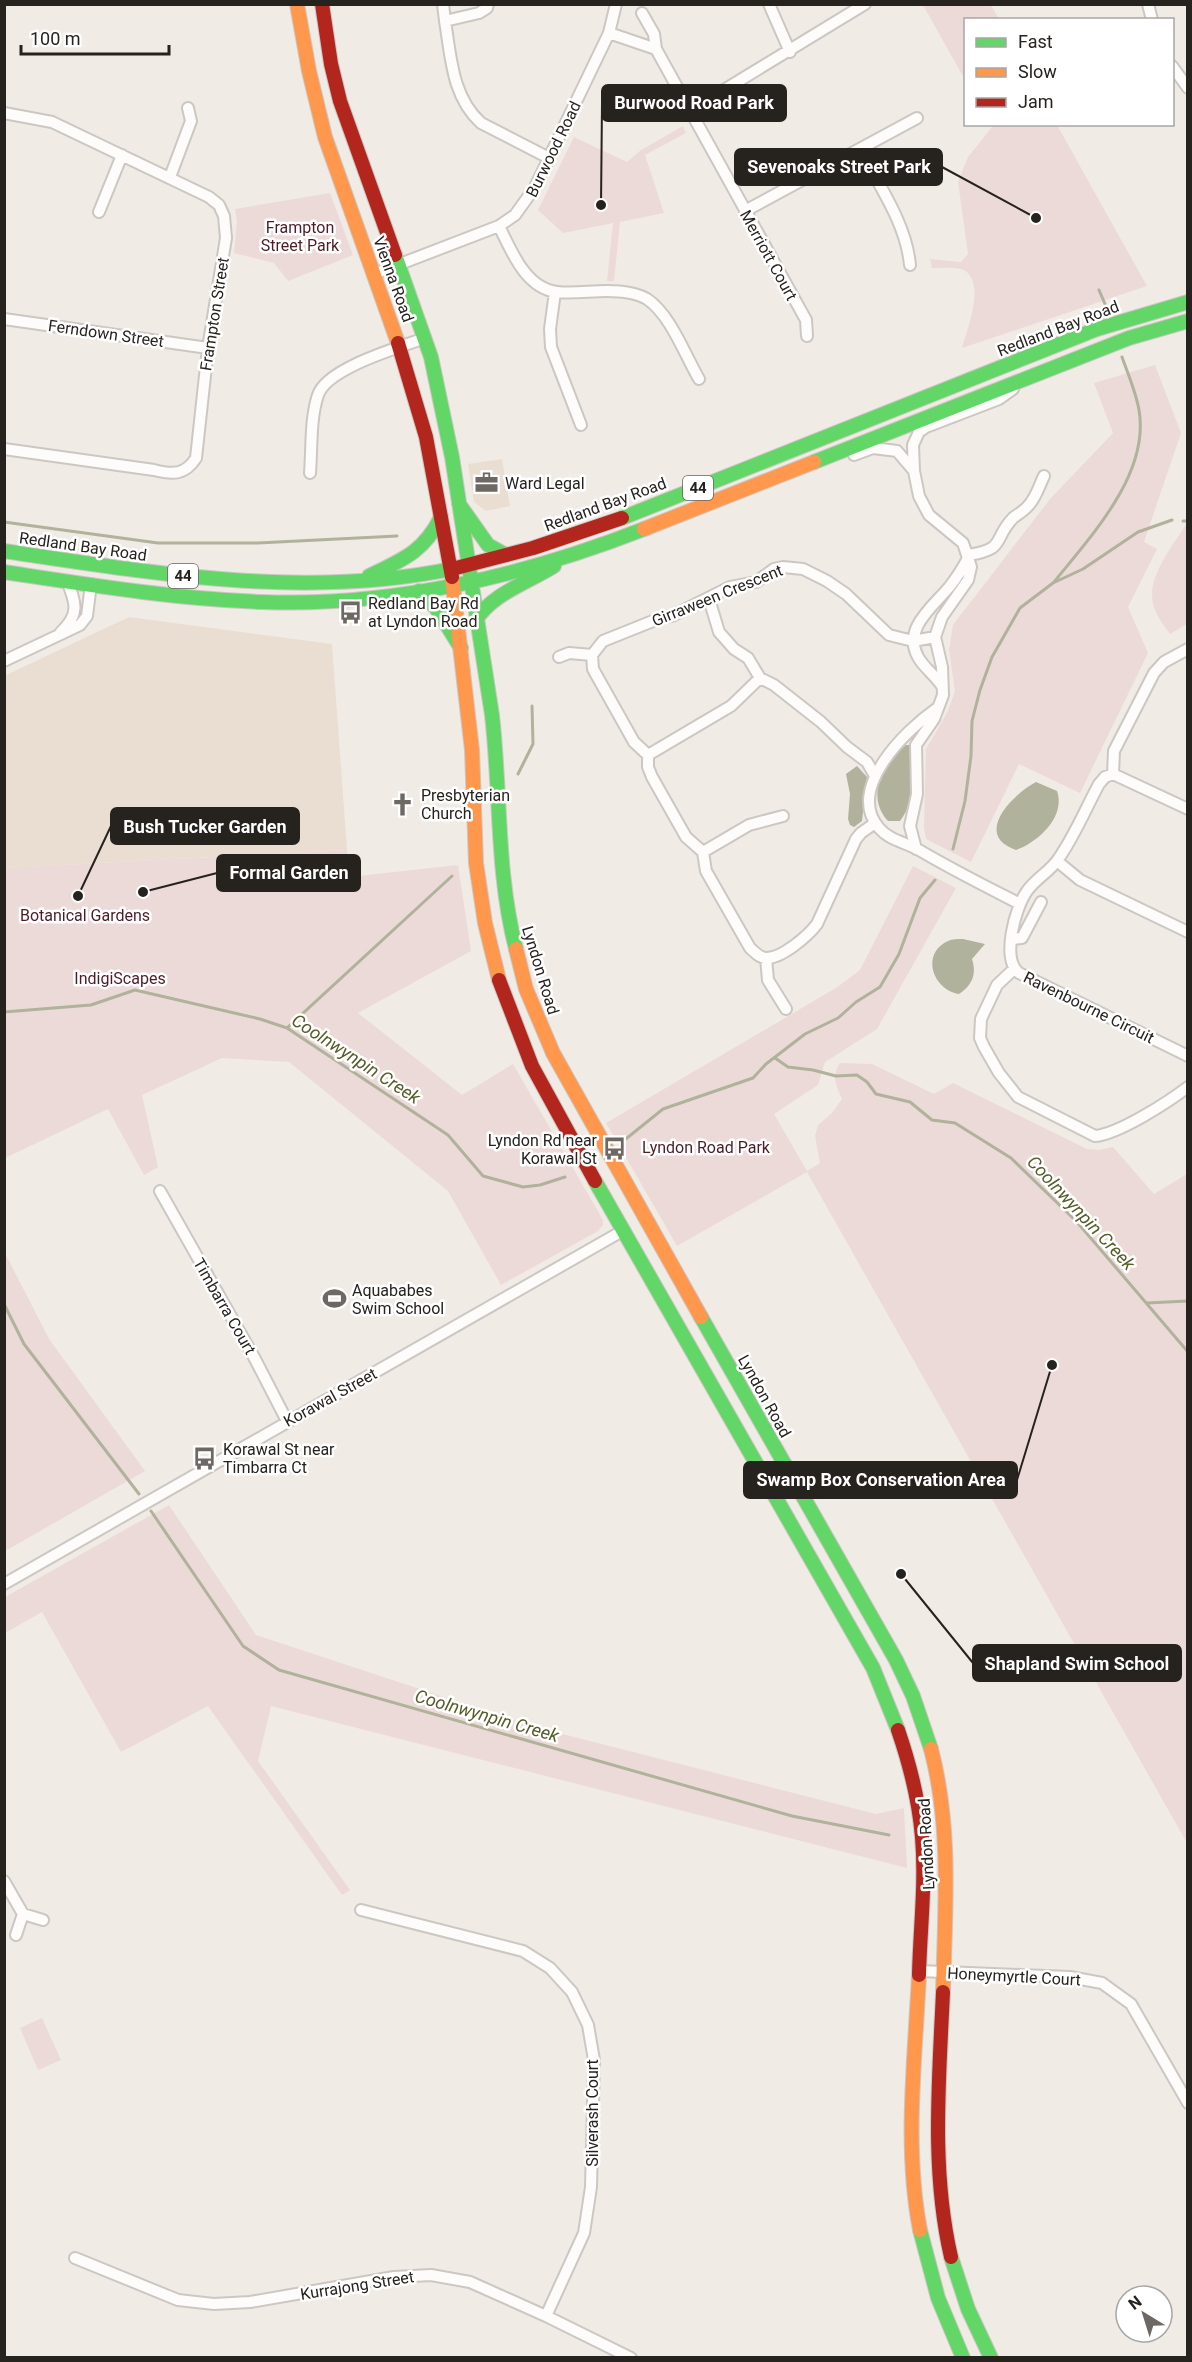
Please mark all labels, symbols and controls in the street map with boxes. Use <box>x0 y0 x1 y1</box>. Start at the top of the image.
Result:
scale bar <box>21 18 170 56</box>
legend <box>964 18 1174 126</box>
text: 100 m <box>30 28 81 49</box>
text: Fast <box>1018 31 1053 52</box>
text: Slow <box>1018 61 1057 82</box>
callout: Burwood Road Park <box>602 85 786 121</box>
text: Jam <box>1018 91 1054 112</box>
text: Burwood Road Park <box>614 92 774 113</box>
street label: Burwood Road <box>522 98 585 200</box>
callout: Sevenoaks Street Park <box>735 149 942 185</box>
text: Sevenoaks Street Park <box>747 156 931 177</box>
street label: Merriott Court <box>736 207 801 304</box>
park label: Frampton Street Park <box>261 218 340 255</box>
street label: Vienna Road <box>369 234 418 325</box>
street label: Frampton Street <box>196 256 233 372</box>
street label: Redland Bay Road <box>995 297 1122 360</box>
street label: Ferndown Street <box>47 316 165 351</box>
office icon: Ward Legal <box>474 470 500 496</box>
place label: Ward Legal <box>505 474 585 493</box>
street label: Redland Bay Road <box>542 474 669 535</box>
road number: 44 <box>683 476 713 500</box>
street label: Redland Bay Road <box>18 528 148 565</box>
street label: Girraween Crescent <box>649 561 785 630</box>
road number: 44 <box>168 564 198 588</box>
place label: Redland Bay Rd at Lyndon Road <box>368 594 479 631</box>
bus stop icon: Redland Bay Rd at Lyndon Road <box>337 599 363 625</box>
place label: Presbyterian Church <box>421 786 510 823</box>
church icon: Presbyterian Church <box>390 791 416 817</box>
callout: Bush Tucker Garden <box>111 808 299 844</box>
text: Bush Tucker Garden <box>123 816 287 837</box>
callout: Formal Garden <box>217 855 360 891</box>
text: Formal Garden <box>229 862 349 883</box>
park label: Botanical Gardens <box>20 906 150 925</box>
street label: Lyndon Road <box>518 924 563 1017</box>
street label: Ravenbourne Circuit <box>1020 968 1157 1047</box>
park label: IndigiScapes <box>74 969 166 988</box>
water label: Coolnwynpin Creek <box>288 1009 425 1109</box>
place label: Lyndon Rd near Korawal St <box>488 1131 598 1168</box>
bus stop icon: Lyndon Rd near Korawal St <box>602 1136 628 1162</box>
park label: Lyndon Road Park <box>642 1138 771 1157</box>
water label: Coolnwynpin Creek <box>1023 1151 1141 1275</box>
street label: Timbarra Court <box>189 1255 260 1358</box>
place label: Aquababes Swim School <box>352 1281 444 1318</box>
sports icon: Aquababes Swim School <box>321 1286 347 1312</box>
street label: Lyndon Road <box>734 1352 795 1441</box>
street label: Korawal Street <box>280 1364 380 1431</box>
place label: Korawal St near Timbarra Ct <box>223 1440 335 1477</box>
bus stop icon: Korawal St near Timbarra Ct <box>192 1445 218 1471</box>
callout: Swamp Box Conservation Area <box>744 1462 1017 1498</box>
text: Swamp Box Conservation Area <box>756 1469 1006 1490</box>
callout: Shapland Swim School <box>973 1645 1181 1681</box>
text: Shapland Swim School <box>985 1653 1169 1674</box>
water label: Coolnwynpin Creek <box>413 1685 563 1746</box>
street label: Lyndon Road <box>915 1798 938 1890</box>
street label: Honeymyrtle Court <box>947 1964 1081 1989</box>
street label: Silverash Court <box>583 2059 602 2167</box>
street label: Kurrajong Street <box>299 2267 415 2304</box>
north arrow <box>1114 2284 1174 2344</box>
text: N <box>1125 2292 1145 2314</box>

